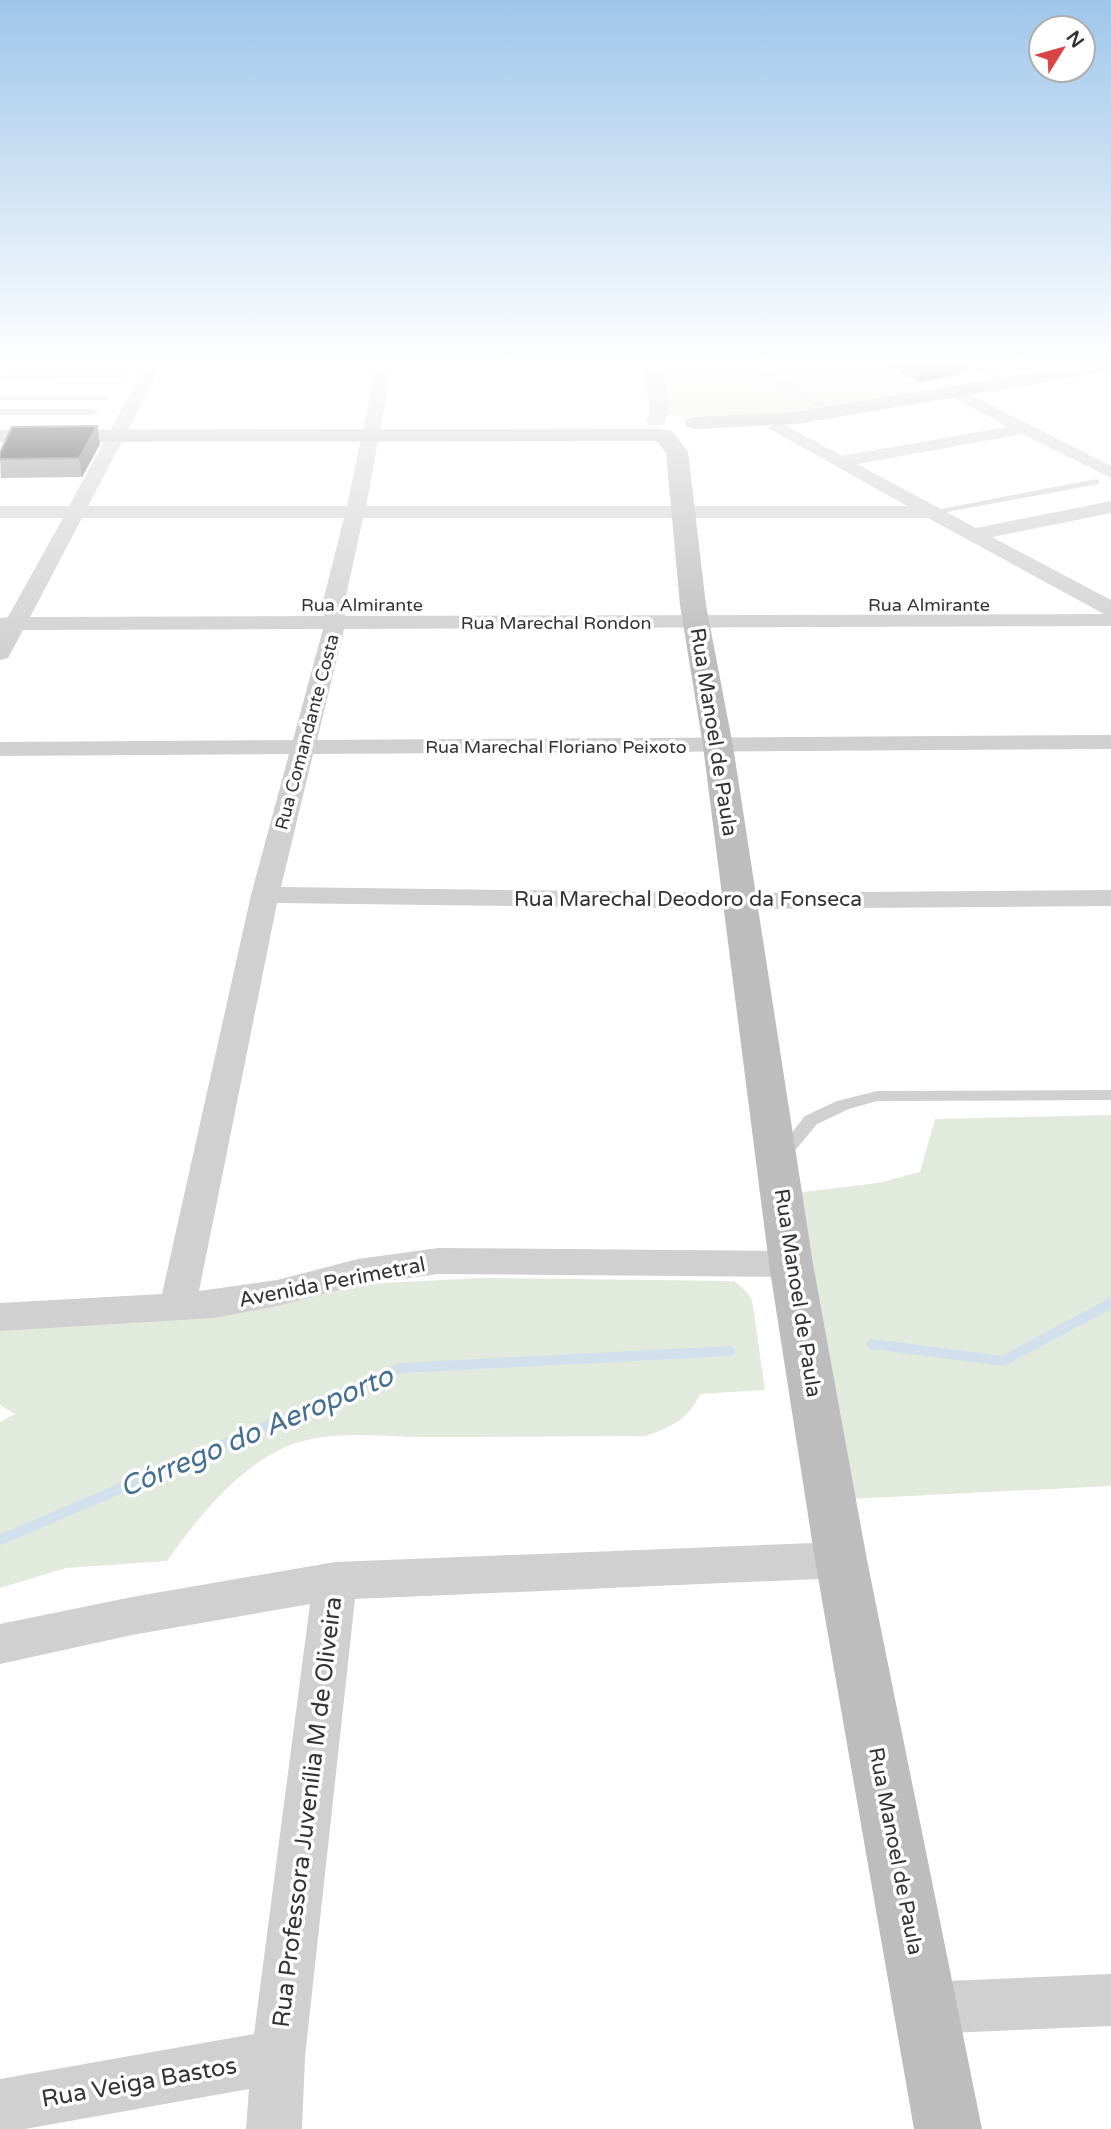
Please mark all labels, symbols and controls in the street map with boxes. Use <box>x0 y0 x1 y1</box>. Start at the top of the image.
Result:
north arrow <box>1027 14 1097 84</box>
text: N <box>1061 27 1088 52</box>
street label: Rua Almirante <box>301 594 423 616</box>
street label: Rua Almirante <box>868 594 990 616</box>
street label: Rua Marechal Rondon <box>461 612 651 634</box>
street label: Rua Manoel de Paula <box>685 626 742 838</box>
street label: Rua Comandante Costa <box>270 632 344 832</box>
street label: Rua Marechal Floriano Peixoto <box>425 736 687 758</box>
street label: Rua Marechal Deodoro da Fonseca <box>514 887 862 912</box>
street label: Rua Manoel de Paula <box>769 1187 826 1399</box>
street label: Avenida Perimetral <box>237 1252 428 1313</box>
water label: Córrego do Aeroporto <box>115 1358 400 1505</box>
street label: Rua Professora Juvenília M de Oliveira <box>267 1595 348 2029</box>
street label: Rua Manoel de Paula <box>863 1745 928 1957</box>
street label: Rua Veiga Bastos <box>39 2051 239 2114</box>

